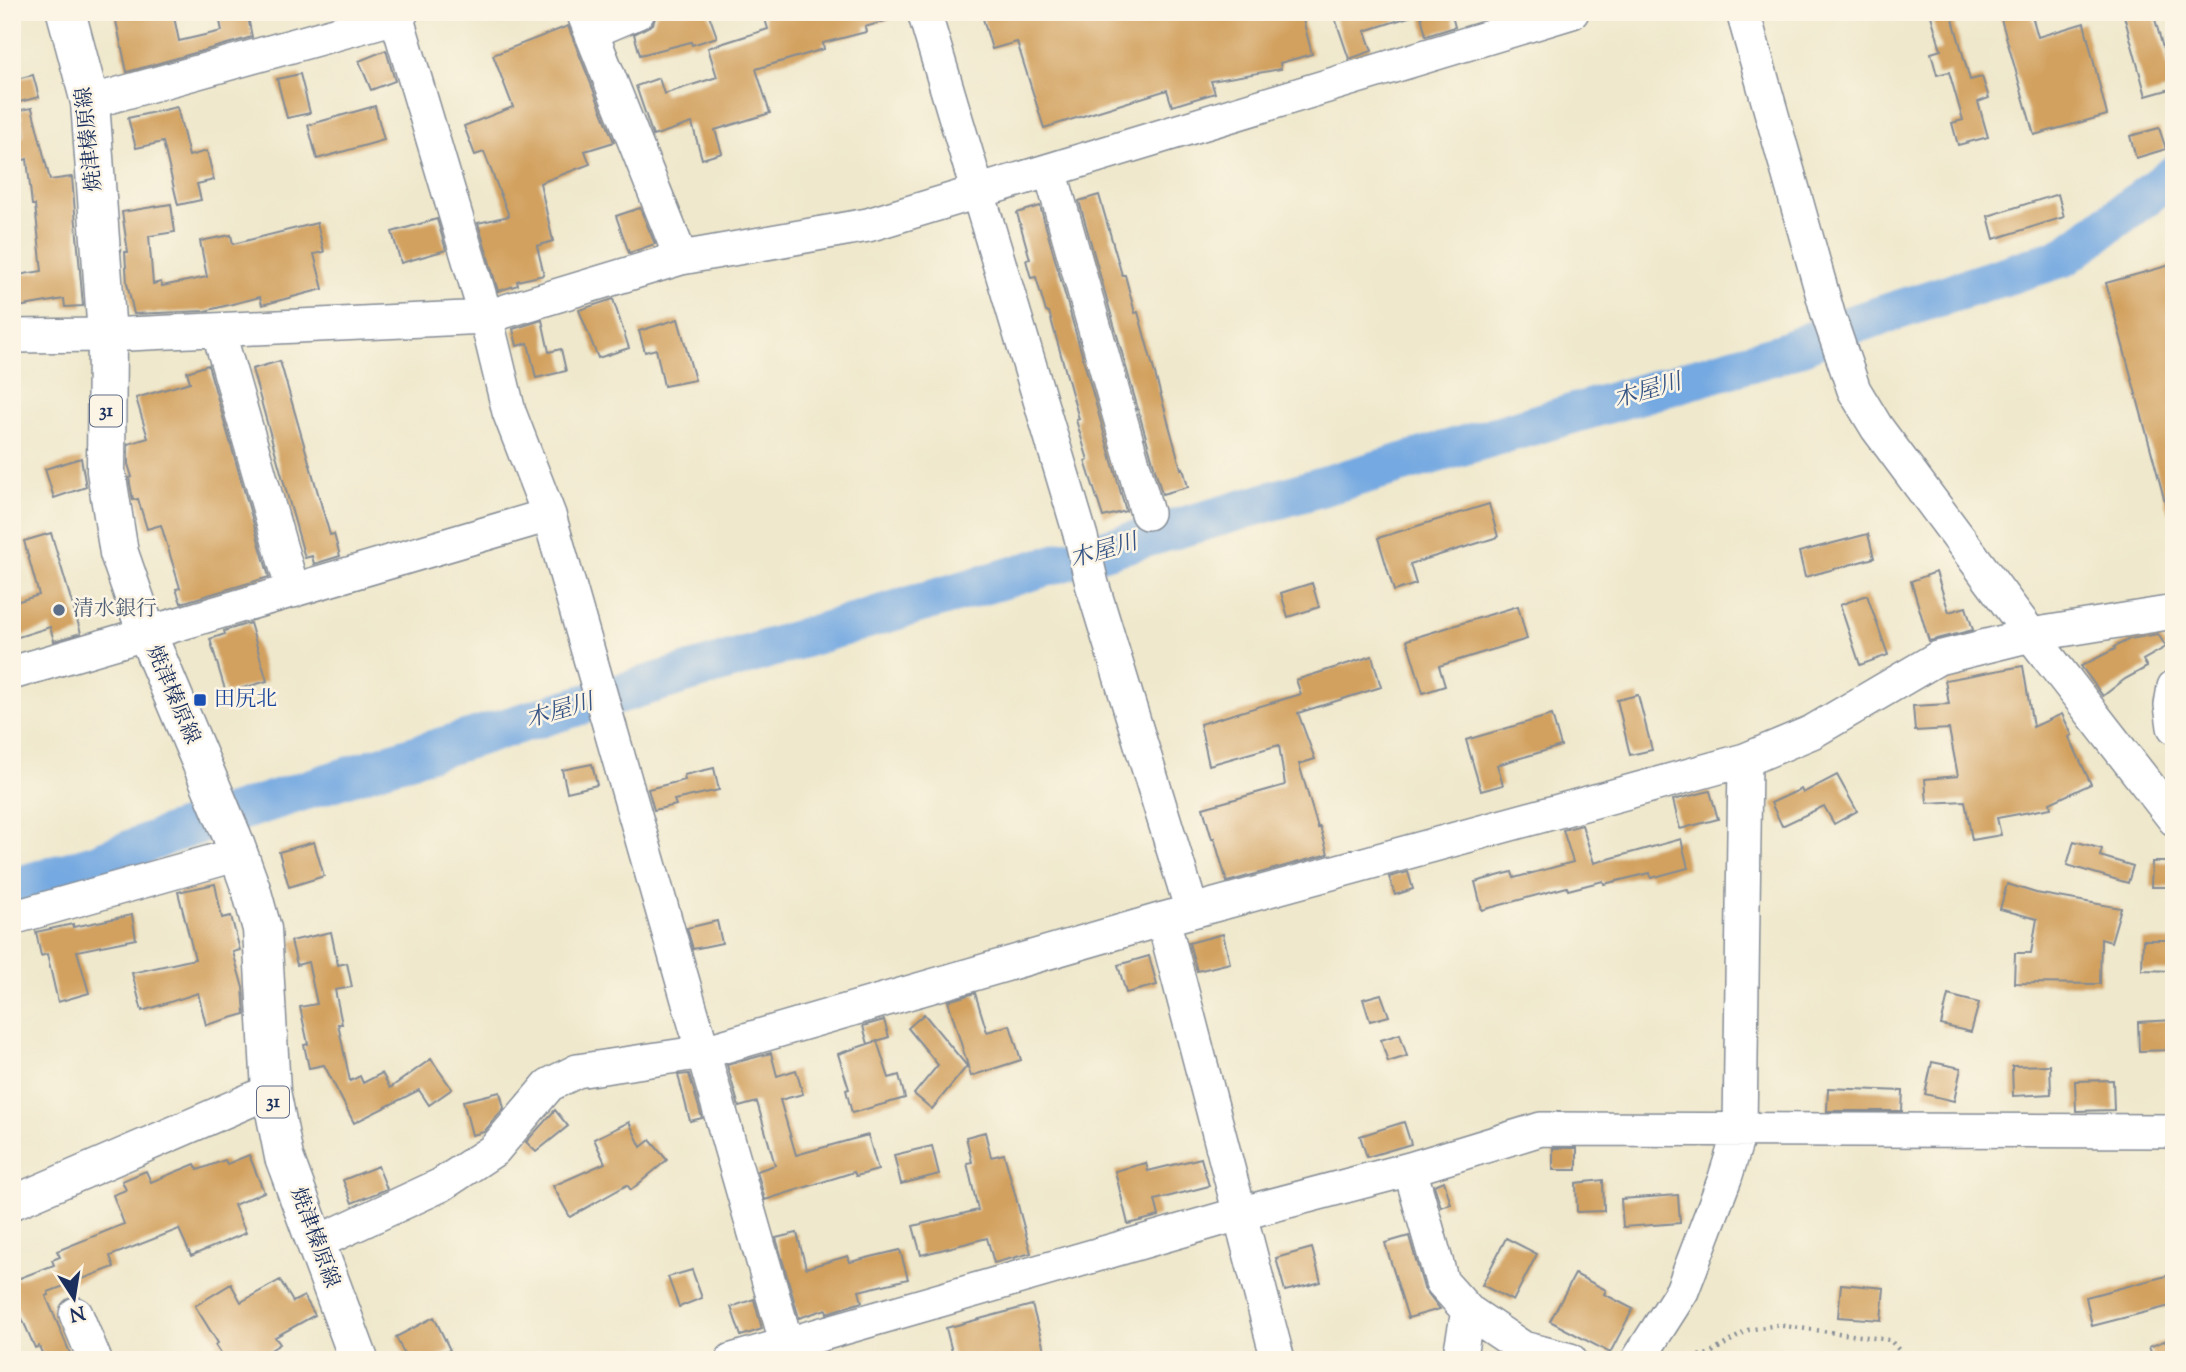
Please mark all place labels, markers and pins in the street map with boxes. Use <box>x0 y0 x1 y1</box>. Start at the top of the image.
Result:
place label: 清水銀行 <box>73 595 157 625</box>
marker: 清水銀行 <box>51 602 67 618</box>
place label: 田尻北 <box>214 685 277 715</box>
marker: 田尻北 <box>192 692 208 708</box>

